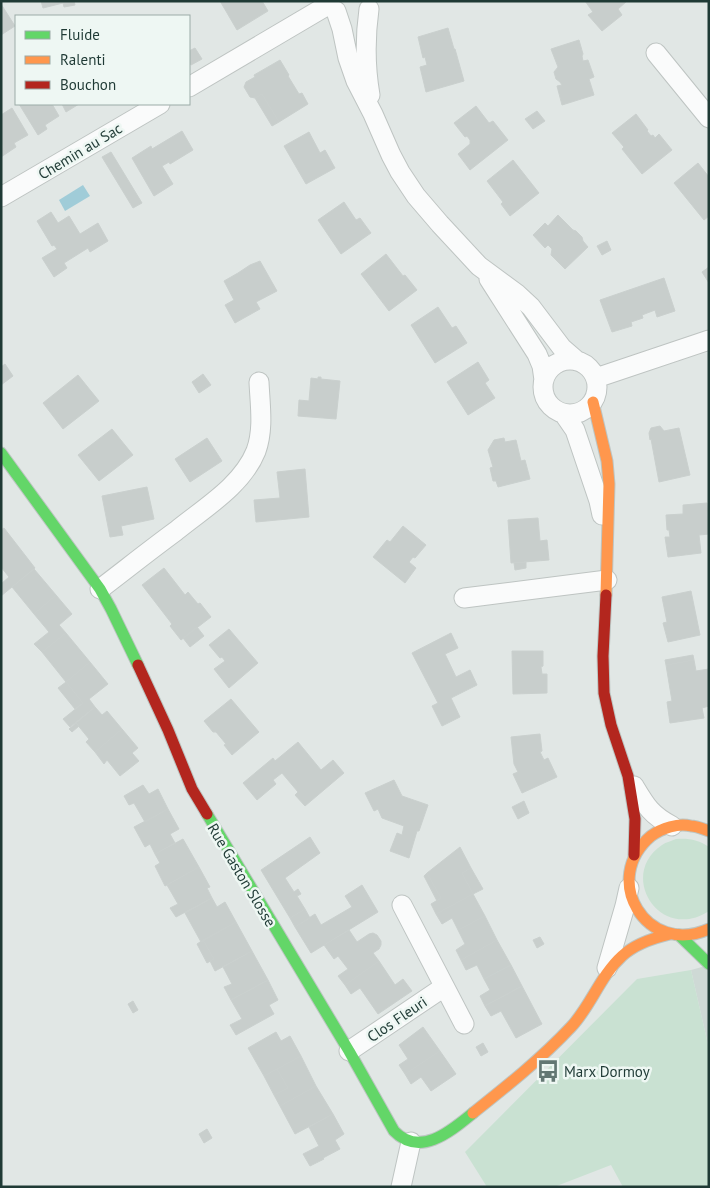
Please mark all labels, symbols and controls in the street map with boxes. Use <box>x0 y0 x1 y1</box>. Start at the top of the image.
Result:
legend <box>15 15 190 105</box>
text: Fluide <box>60 25 100 44</box>
text: Ralenti <box>60 50 106 69</box>
text: Bouchon <box>60 75 116 94</box>
street label: Chemin au Sac <box>35 118 126 183</box>
street label: Rue Gaston Slosse <box>204 820 280 930</box>
street label: Clos Fleuri <box>363 992 431 1046</box>
bus stop icon: Marx Dormoy <box>535 1058 561 1084</box>
place label: Marx Dormoy <box>564 1062 650 1081</box>

